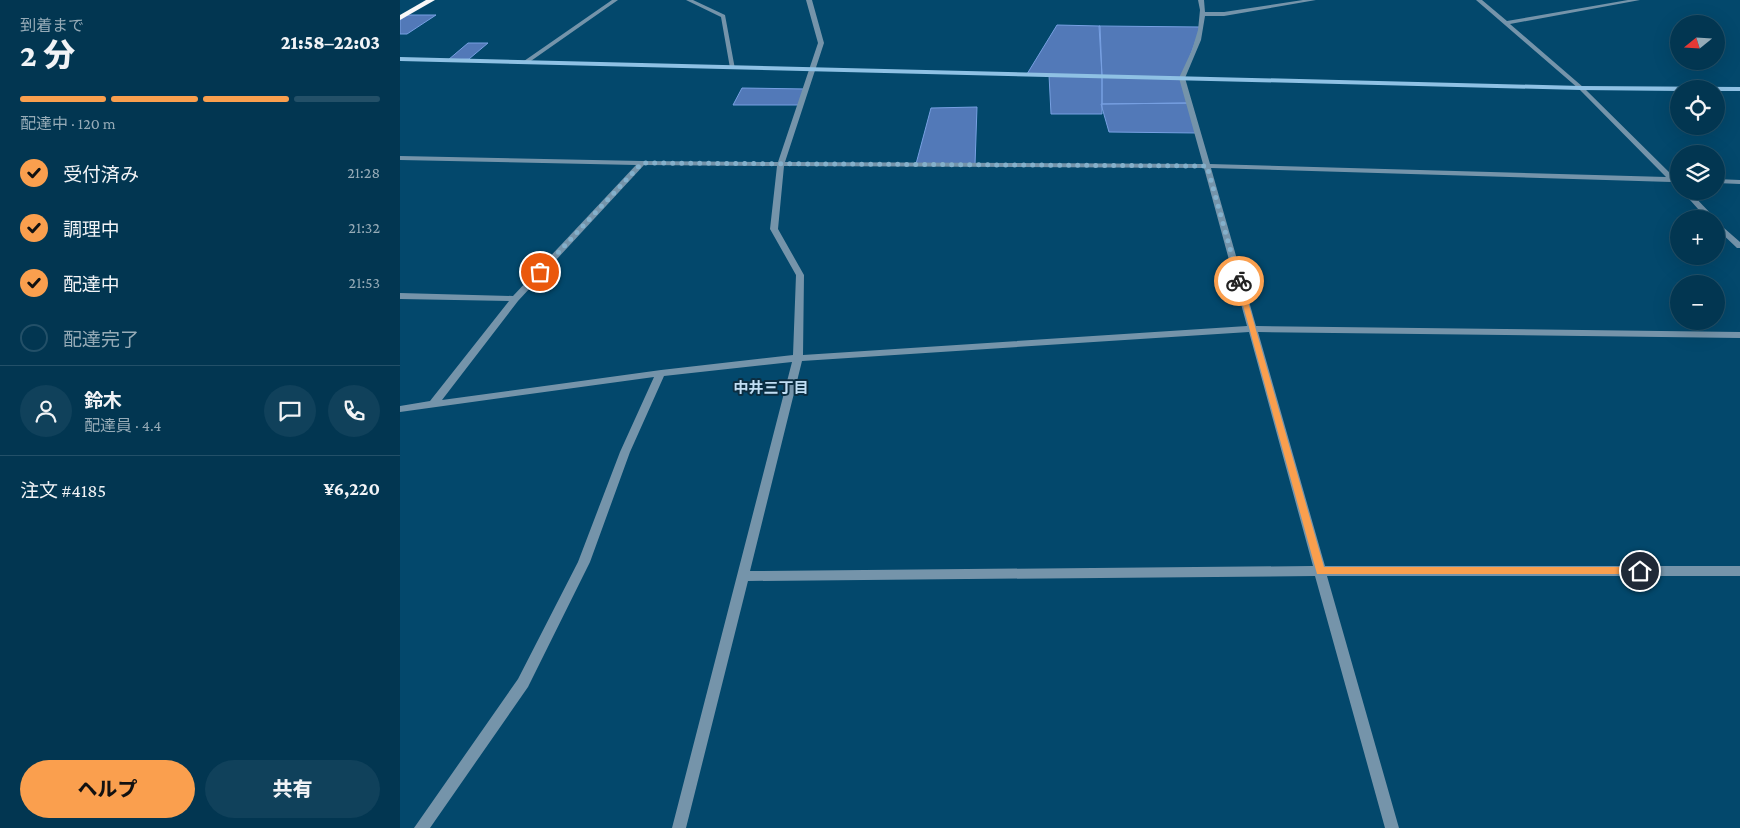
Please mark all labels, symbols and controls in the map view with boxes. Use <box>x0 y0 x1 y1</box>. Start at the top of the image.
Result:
north arrow <box>1670 15 1725 70</box>
map controls <box>1670 15 1725 330</box>
text: 到着まで <box>20 17 84 34</box>
text: 21:58–22:03 <box>281 32 380 53</box>
text: 2 分 <box>20 37 75 73</box>
button: locate <box>1670 80 1725 135</box>
text: 配達中 · 120 m <box>20 115 116 132</box>
button: layers <box>1670 145 1725 200</box>
icon: check <box>20 159 48 187</box>
text: 受付済み <box>63 164 139 185</box>
text: 21:28 <box>347 164 380 181</box>
button: + <box>1670 210 1725 265</box>
icon: check <box>20 214 48 242</box>
text: 調理中 <box>63 219 120 240</box>
text: 21:32 <box>348 219 380 236</box>
pin <box>519 251 561 293</box>
courier <box>1214 256 1264 306</box>
icon: bag <box>526 258 554 286</box>
icon: bike <box>1225 267 1253 295</box>
icon: check <box>20 269 48 297</box>
text: 配達中 <box>63 274 120 295</box>
text: 21:53 <box>349 274 380 291</box>
button: − <box>1670 275 1725 330</box>
text: 配達完了 <box>63 329 139 350</box>
district label: 中井三丁目 <box>733 379 809 396</box>
button: person <box>20 385 72 437</box>
button: chat <box>264 385 316 437</box>
button: phone <box>328 385 380 437</box>
text: 鈴木 <box>84 390 122 411</box>
text: 配達員 · 4.4 <box>84 417 161 434</box>
text: ¥6,220 <box>323 478 380 499</box>
text: 注文 #4185 <box>20 480 106 501</box>
pin <box>1619 550 1661 592</box>
icon: home <box>1626 557 1654 585</box>
button: ヘルプ <box>20 760 195 818</box>
button: 共有 <box>205 760 380 818</box>

